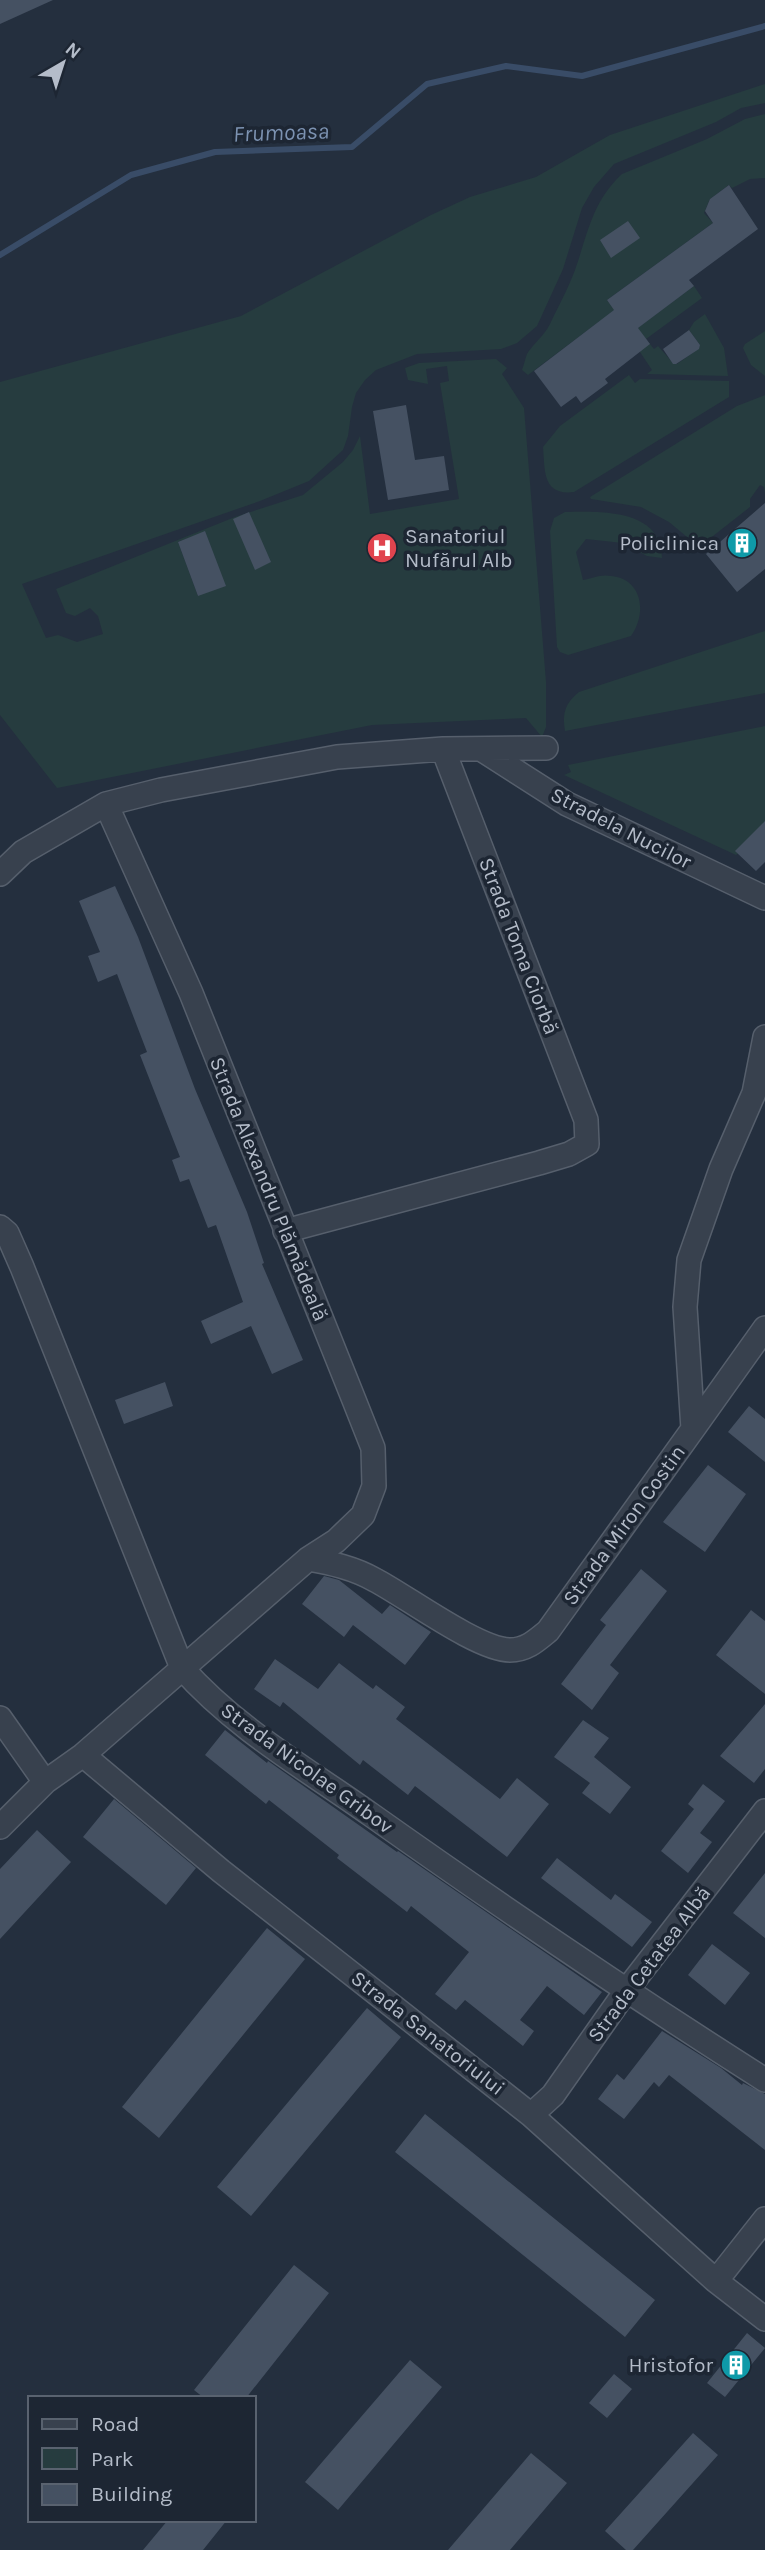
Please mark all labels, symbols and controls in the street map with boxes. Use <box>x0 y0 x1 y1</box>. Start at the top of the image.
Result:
north arrow <box>28 28 98 98</box>
text: N <box>61 38 85 63</box>
water label: Frumoasa <box>233 117 329 148</box>
place label: Sanatoriul Nufărul Alb <box>405 524 512 572</box>
building icon: Policlinica <box>725 526 759 560</box>
hospital icon: Sanatoriul Nufărul Alb <box>365 531 399 565</box>
place label: Policlinica <box>619 531 719 555</box>
street label: Stradela Nucilor <box>547 782 696 874</box>
street label: Strada Toma Ciorbă <box>474 854 564 1038</box>
street label: Strada Alexandru Plămădeală <box>205 1053 333 1325</box>
street label: Strada Miron Costin <box>558 1440 690 1610</box>
street label: Strada Nicolae Gribov <box>216 1698 398 1839</box>
street label: Strada Cetatea Albă <box>583 1881 715 2047</box>
street label: Strada Sanatoriului <box>347 1966 509 2100</box>
building icon: Hristofor <box>719 2348 753 2382</box>
place label: Hristofor <box>628 2353 713 2377</box>
legend <box>28 2396 256 2522</box>
text: Road <box>91 2412 139 2436</box>
text: Park <box>91 2447 134 2471</box>
text: Building <box>91 2482 172 2506</box>

